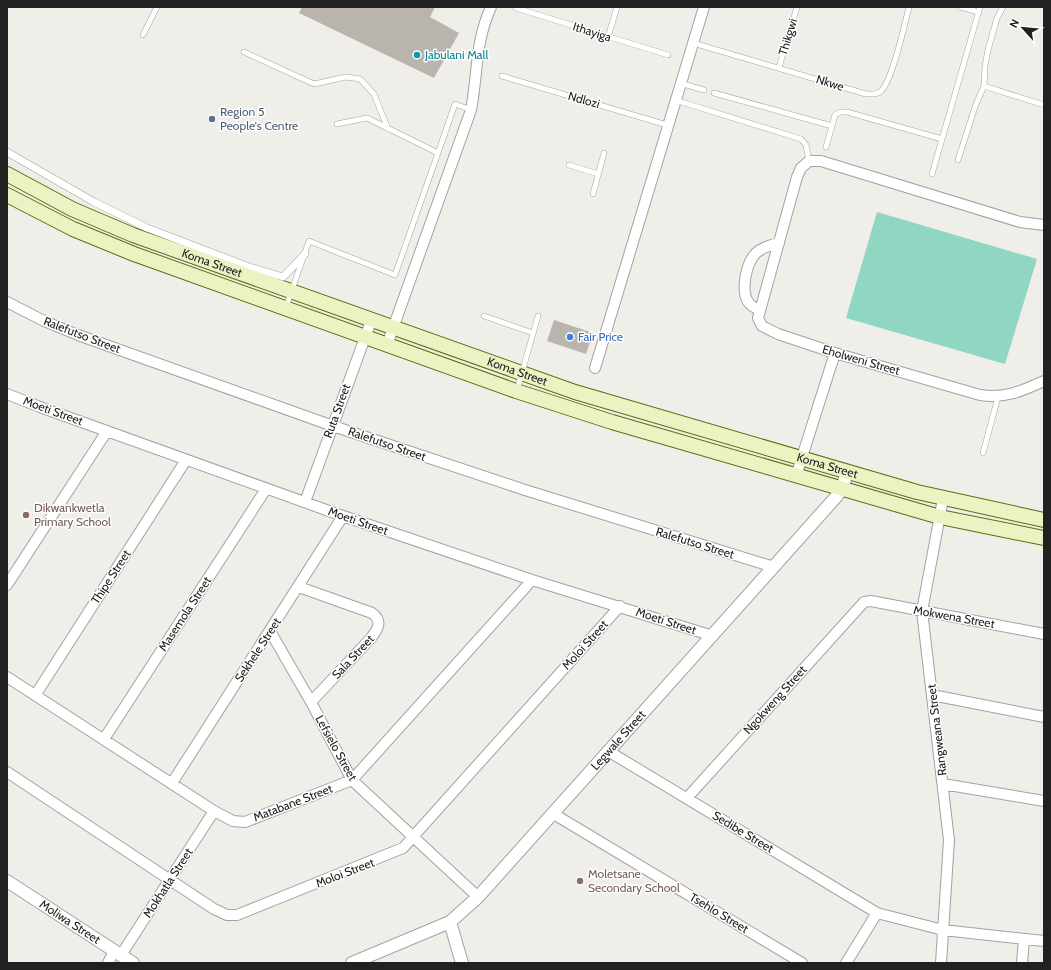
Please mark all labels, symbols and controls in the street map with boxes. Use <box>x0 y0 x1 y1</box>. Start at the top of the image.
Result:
north arrow <box>1003 8 1043 48</box>
street label: Thikgwi <box>775 17 800 57</box>
text: N <box>1006 17 1022 30</box>
street label: Ithayiga <box>571 19 613 45</box>
place label: Jabulani Mall <box>424 47 488 62</box>
marker: Jabulani Mall <box>412 50 422 60</box>
street label: Nkwe <box>814 71 846 94</box>
street label: Ndlozi <box>567 88 602 111</box>
place label: Region 5 People's Centre <box>220 104 298 133</box>
marker: Region 5 People's Centre <box>207 114 217 124</box>
street label: Koma Street <box>180 245 244 280</box>
street label: Ralefutso Street <box>42 313 123 356</box>
place label: Fair Price <box>578 329 623 344</box>
marker: Fair Price <box>565 332 575 342</box>
street label: Eholweni Street <box>821 341 902 378</box>
street label: Koma Street <box>485 353 550 389</box>
street label: Ruta Street <box>320 382 353 440</box>
street label: Moeti Street <box>21 393 85 428</box>
street label: Ralefutso Street <box>346 423 428 464</box>
street label: Koma Street <box>795 449 860 481</box>
place label: Dikwankwetla Primary School <box>34 500 111 529</box>
street label: Moeti Street <box>326 503 390 538</box>
marker: Dikwankwetla Primary School <box>21 510 31 520</box>
street label: Ralefutso Street <box>654 523 736 562</box>
street label: Thipe Street <box>87 547 134 607</box>
street label: Masemola Street <box>155 574 214 654</box>
street label: Mokwena Street <box>912 602 996 631</box>
street label: Moeti Street <box>634 604 698 637</box>
street label: Sekhele Street <box>231 615 284 685</box>
street label: Moloi Street <box>558 617 611 673</box>
street label: Sala Street <box>328 631 377 682</box>
street label: Ngokweng Street <box>740 662 809 737</box>
street label: Rangweana Street <box>923 683 950 777</box>
street label: Legwale Street <box>587 707 648 773</box>
street label: Lefsielo Street <box>312 712 361 783</box>
street label: Matabane Street <box>251 780 335 825</box>
street label: Sedibe Street <box>710 807 777 856</box>
street label: Mokhatla Street <box>140 845 196 920</box>
street label: Moloi Street <box>313 854 376 891</box>
place label: Moletsane Secondary School <box>588 866 680 895</box>
marker: Moletsane Secondary School <box>575 876 585 886</box>
street label: Tsehlo Street <box>687 889 752 936</box>
street label: Moliwa Street <box>37 896 103 947</box>

